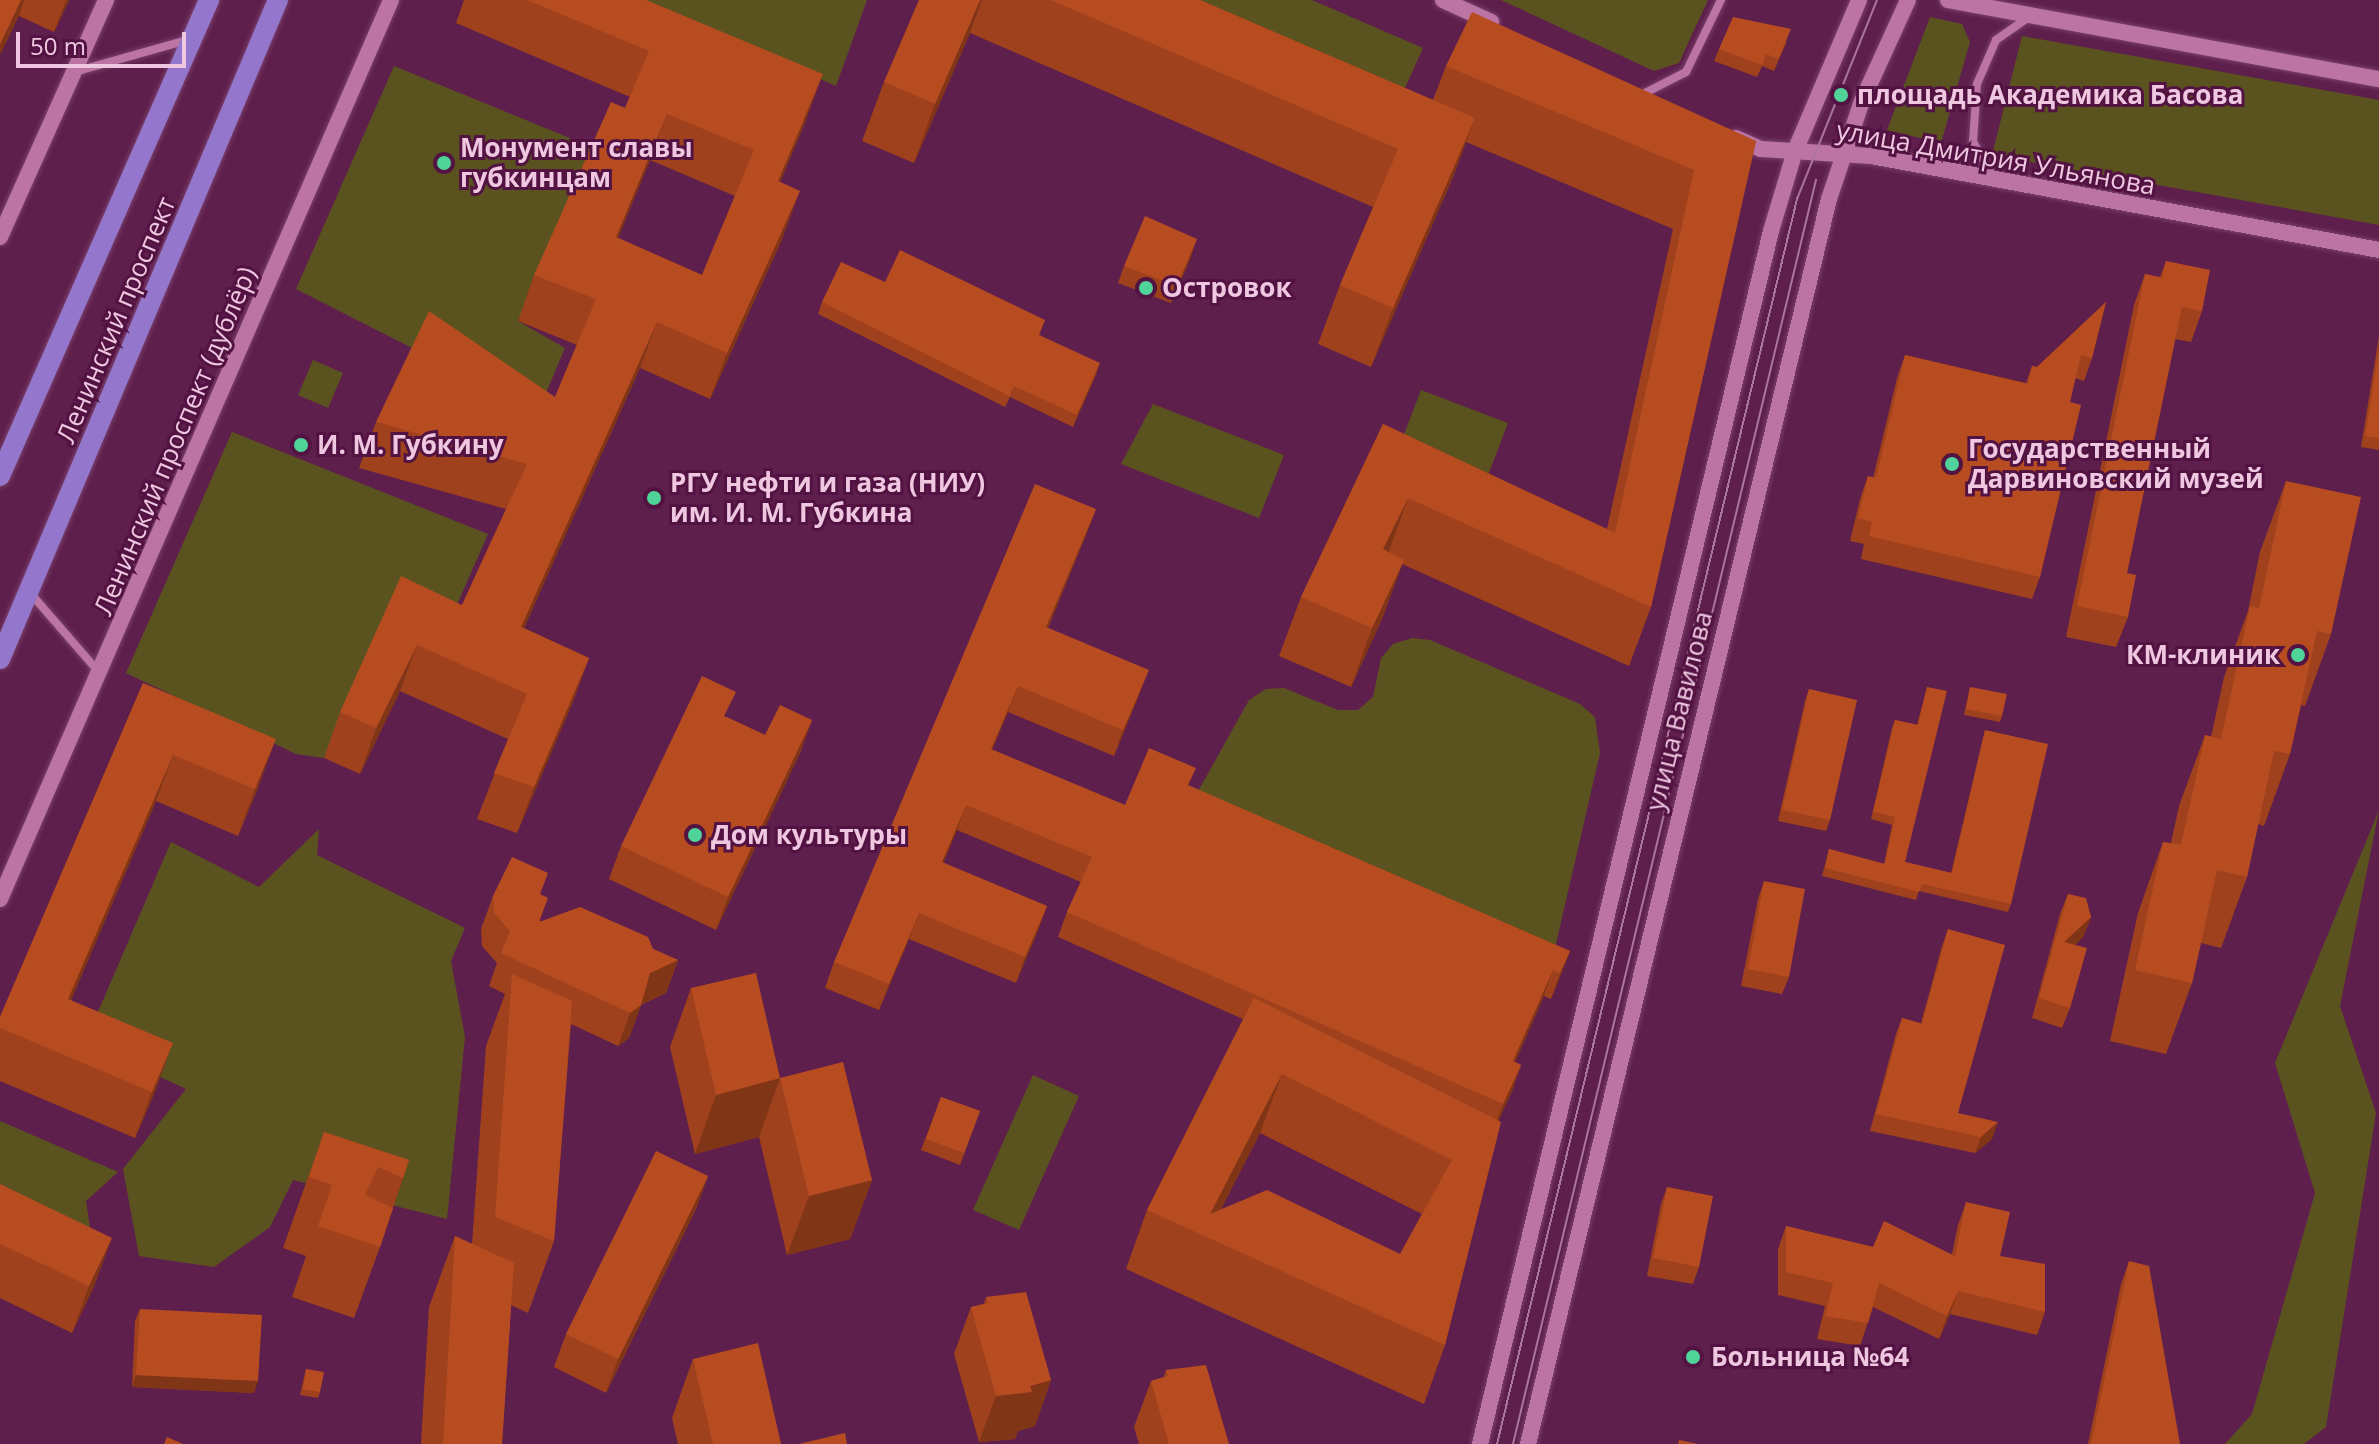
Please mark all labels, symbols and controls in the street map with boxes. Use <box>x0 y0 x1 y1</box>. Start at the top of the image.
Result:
scale bar <box>20 16 190 66</box>
text: 50 m <box>30 29 86 62</box>
place label: площадь Академика Басова <box>1857 79 2244 111</box>
marker: площадь Академика Басова <box>1832 86 1850 104</box>
street label: улица Дмитрия Ульянова <box>1834 115 2158 201</box>
place label: Монумент славы губкинцам <box>460 132 693 194</box>
marker: Монумент славы губкинцам <box>435 154 453 172</box>
street label: Ленинский проспект <box>50 192 182 448</box>
street label: Ленинский проспект (дублёр) <box>87 262 263 620</box>
place label: Островок <box>1162 272 1292 304</box>
marker: Островок <box>1137 279 1155 297</box>
place label: И. М. Губкину <box>317 429 504 461</box>
place label: Государственный Дарвиновский музей <box>1968 433 2264 494</box>
marker: И. М. Губкину <box>292 436 310 454</box>
marker: Государственный Дарвиновский музей <box>1943 455 1961 473</box>
place label: РГУ нефти и газа (НИУ) им. И. М. Губкина <box>670 467 985 528</box>
marker: РГУ нефти и газа (НИУ) им. И. М. Губкина <box>645 489 663 507</box>
street label: улица Вавилова <box>1639 608 1719 814</box>
place label: КМ-клиник <box>2126 639 2280 671</box>
marker: КМ-клиник <box>2287 644 2309 666</box>
place label: Дом культуры <box>711 819 907 851</box>
marker: Дом культуры <box>686 826 704 844</box>
place label: Больница №64 <box>1711 1341 1909 1373</box>
marker: Больница №64 <box>1682 1346 1704 1368</box>

